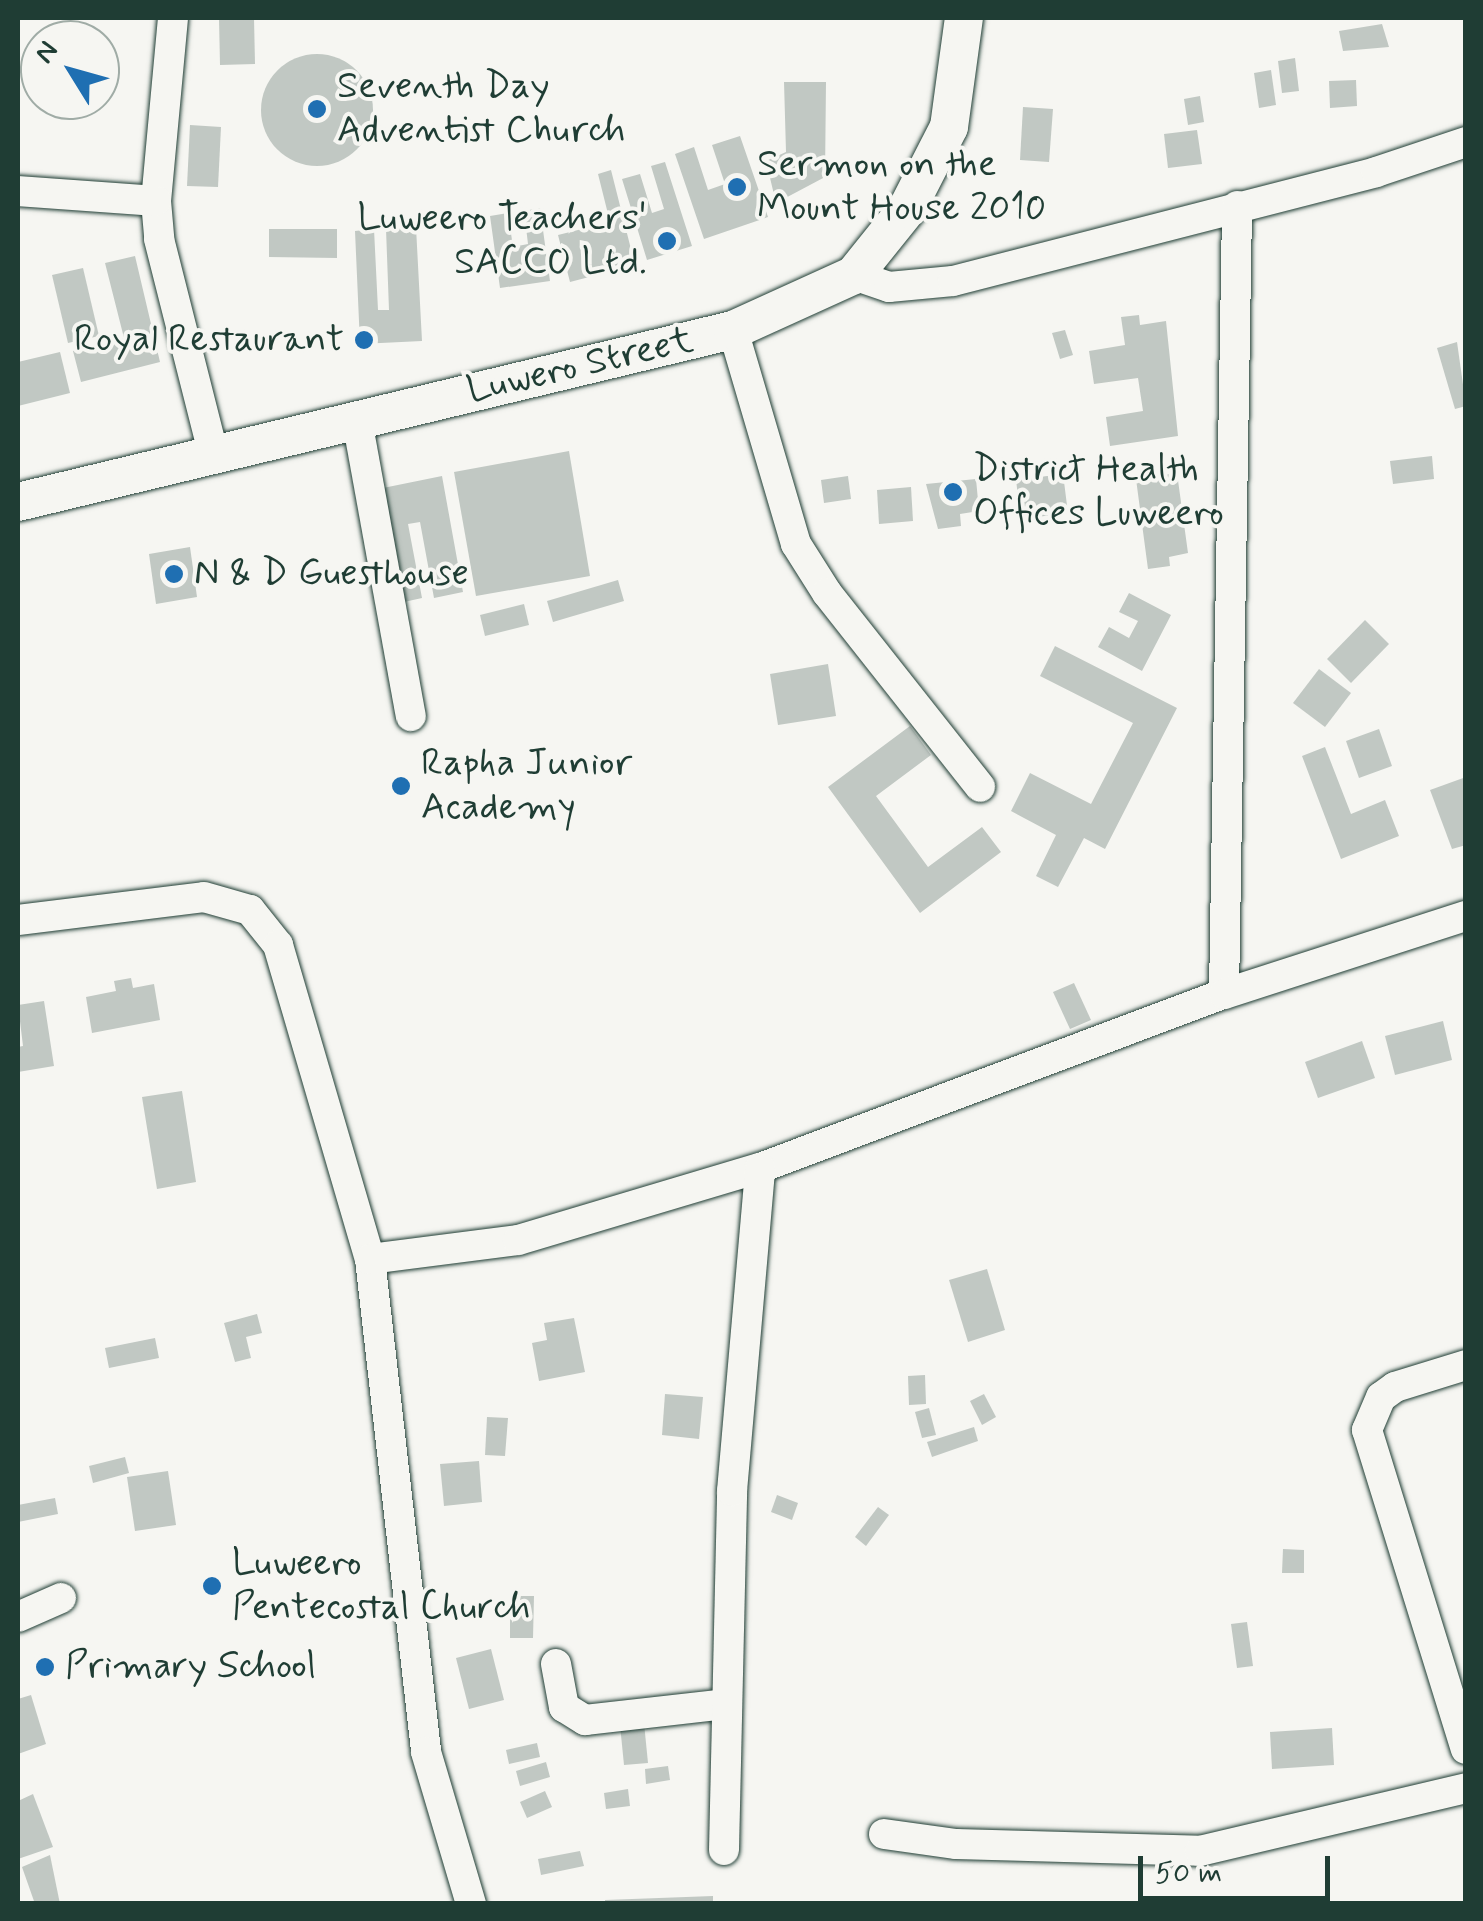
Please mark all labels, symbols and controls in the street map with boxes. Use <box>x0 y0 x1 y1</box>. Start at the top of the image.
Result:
north arrow <box>20 20 120 120</box>
text: N <box>27 34 68 71</box>
place label: Seventh Day Adventist Church <box>337 64 626 153</box>
marker: Seventh Day Adventist Church <box>306 98 328 120</box>
place label: Sermon on the Mount House 2010 <box>757 142 1046 232</box>
marker: Sermon on the Mount House 2010 <box>726 176 748 198</box>
place label: Luweero Teachers' SACCO Ltd. <box>358 196 647 286</box>
marker: Luweero Teachers' SACCO Ltd. <box>656 230 678 252</box>
place label: Royal Restaurant <box>73 317 344 363</box>
street label: Luwero Street <box>462 318 698 414</box>
marker: Royal Restaurant <box>353 329 375 351</box>
place label: District Health Offices Luweero <box>973 447 1225 536</box>
marker: District Health Offices Luweero <box>942 481 964 503</box>
place label: N & D Guesthouse <box>194 551 469 597</box>
marker: N & D Guesthouse <box>163 563 185 585</box>
place label: Rapha Junior Academy <box>421 741 628 831</box>
marker: Rapha Junior Academy <box>390 775 412 797</box>
place label: Luweero Pentecostal Church <box>232 1541 540 1630</box>
marker: Luweero Pentecostal Church <box>201 1575 223 1597</box>
place label: Primary School <box>65 1644 316 1690</box>
marker: Primary School <box>34 1656 56 1678</box>
scale bar <box>1143 1836 1336 1898</box>
text: 50 m <box>1155 1854 1222 1893</box>

